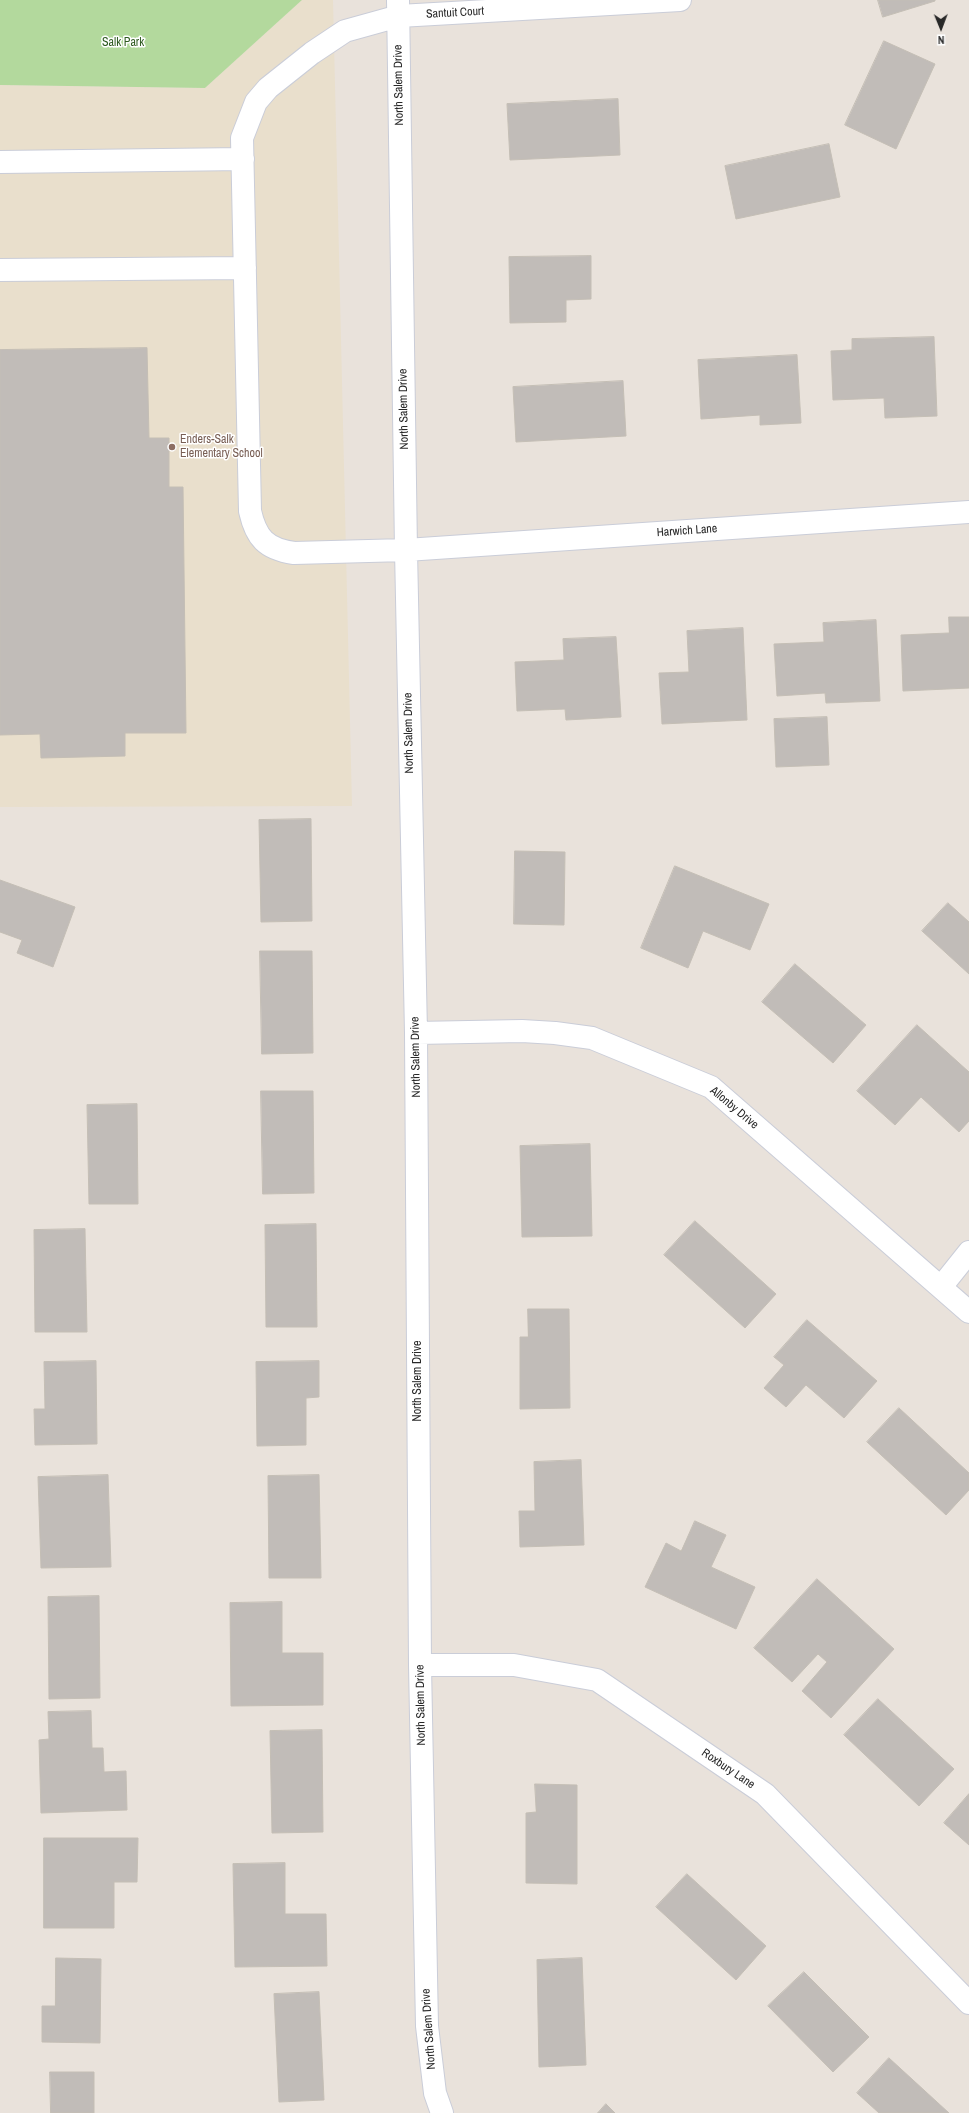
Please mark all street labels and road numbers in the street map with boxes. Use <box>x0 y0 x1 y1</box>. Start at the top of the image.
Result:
street label: Santuit Court <box>426 4 484 22</box>
street label: North Salem Drive <box>391 44 407 126</box>
street label: North Salem Drive <box>396 368 412 450</box>
street label: Harwich Lane <box>656 522 718 540</box>
street label: North Salem Drive <box>401 692 417 774</box>
street label: North Salem Drive <box>408 1016 424 1098</box>
street label: Allonby Drive <box>707 1084 761 1132</box>
street label: North Salem Drive <box>411 1341 425 1421</box>
street label: North Salem Drive <box>413 1664 429 1746</box>
street label: Roxbury Lane <box>699 1746 757 1792</box>
street label: North Salem Drive <box>419 1988 439 2070</box>

